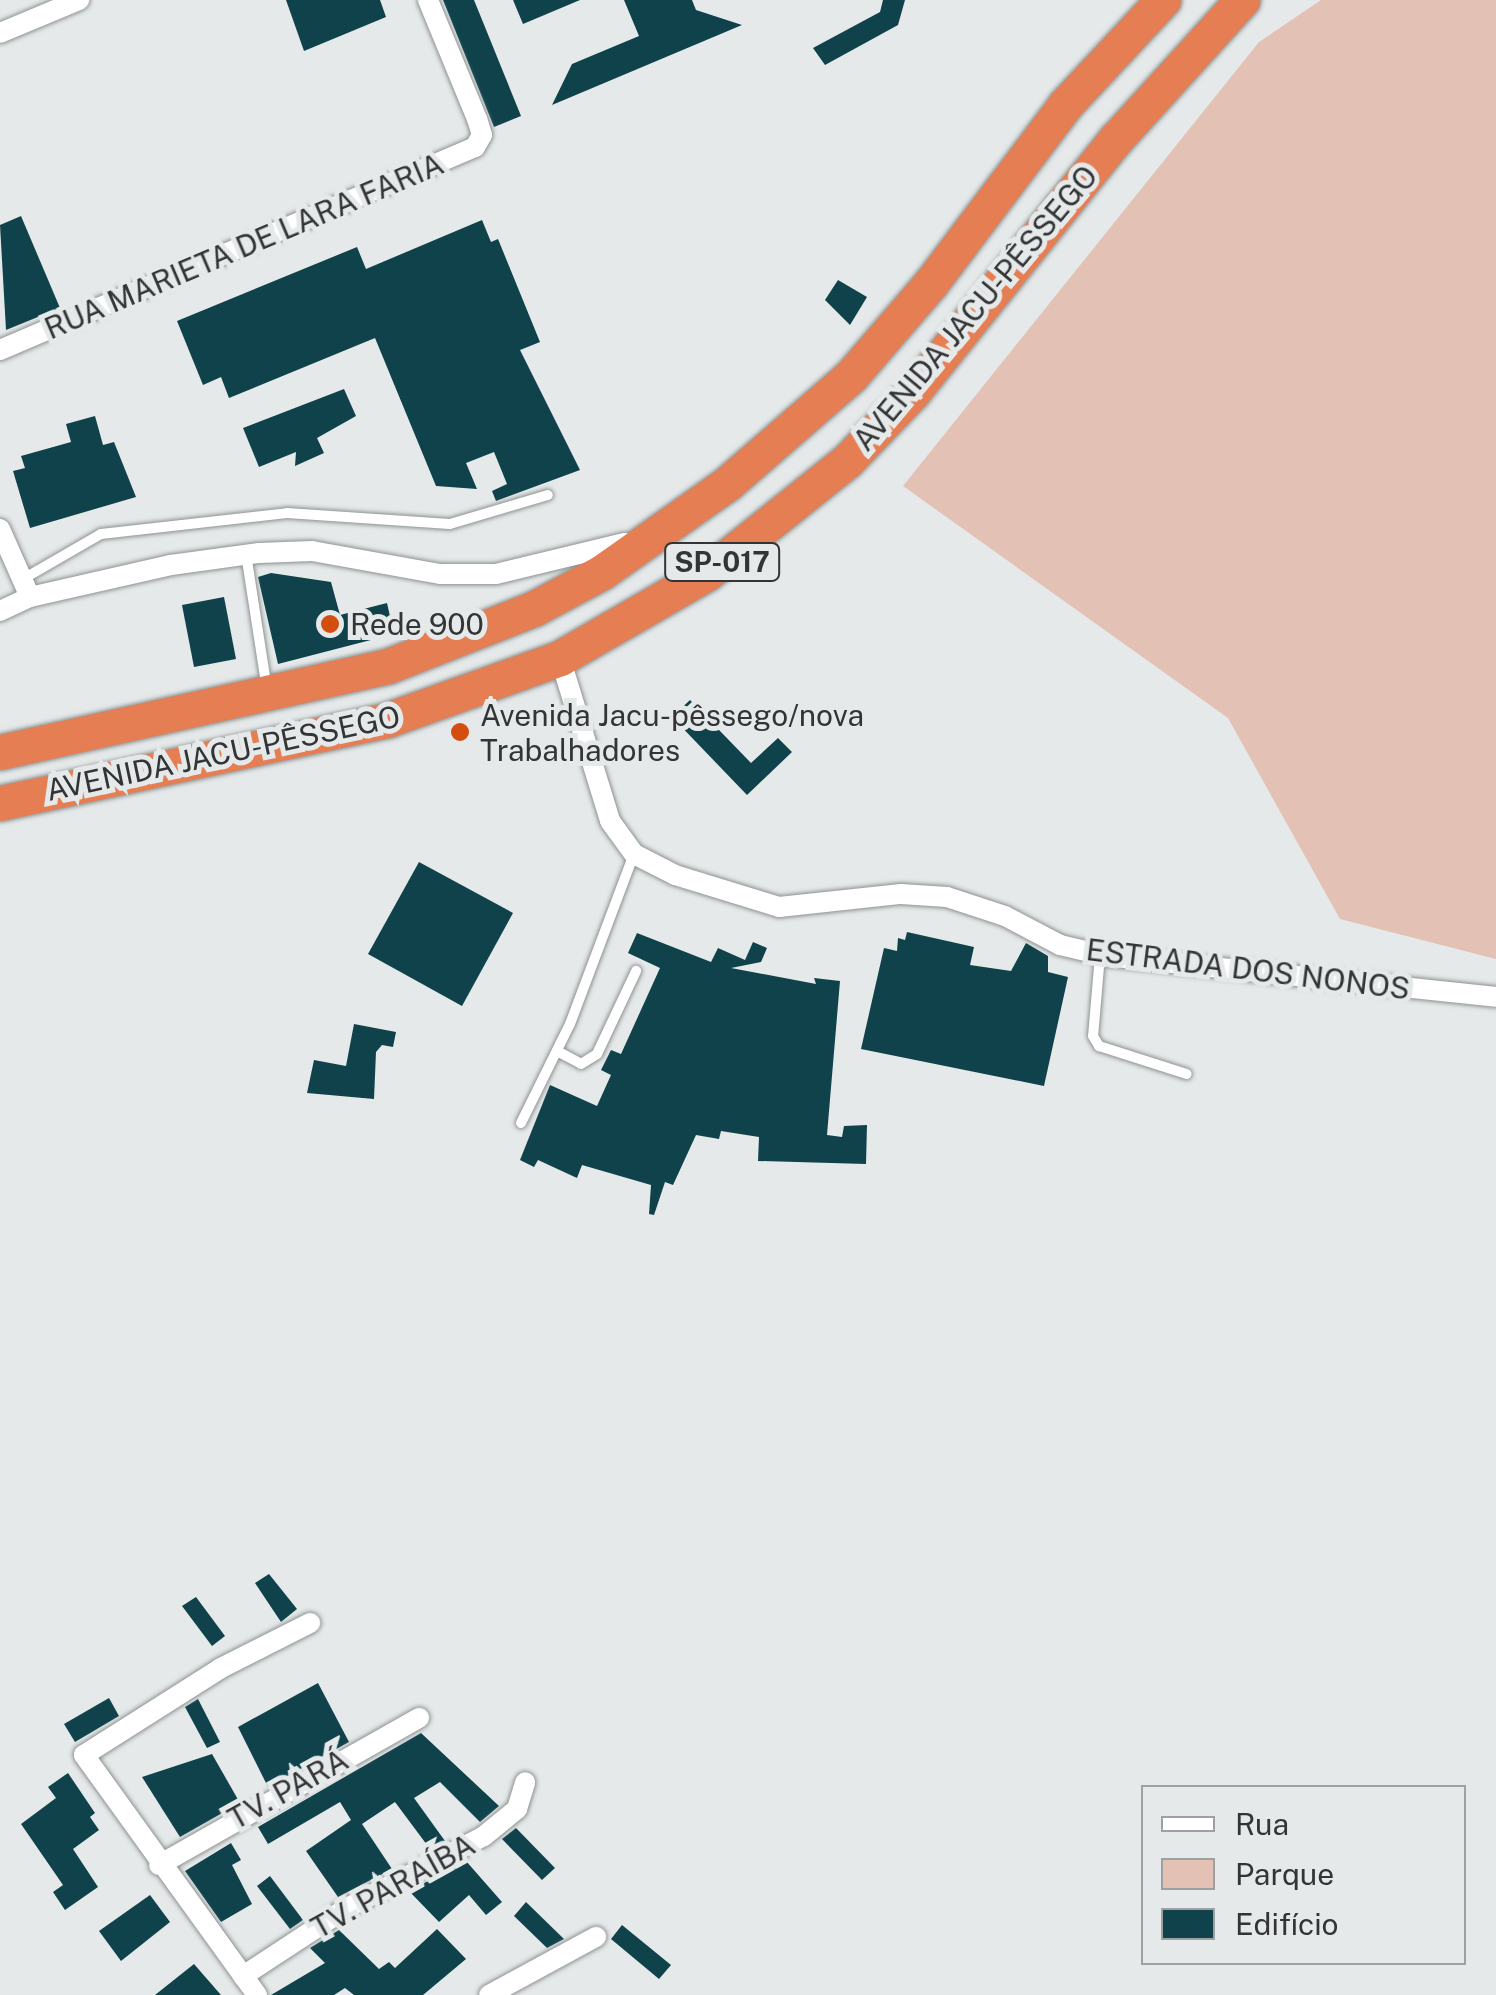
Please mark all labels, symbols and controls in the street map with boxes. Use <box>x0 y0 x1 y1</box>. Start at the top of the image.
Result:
street label: RUA MARIETA DE LARA FARIA <box>39 145 449 347</box>
street label: AVENIDA JACU-PÊSSEGO <box>845 158 1105 458</box>
road number: SP-017 <box>662 539 782 585</box>
place label: Rede 900 <box>350 606 484 642</box>
marker: Rede 900 <box>319 613 341 635</box>
place label: Avenida Jacu-pêssego/nova Trabalhadores <box>480 697 864 768</box>
street label: AVENIDA JACU-PÊSSEGO <box>43 698 403 808</box>
marker: Avenida Jacu-pêssego/nova Trabalhadores <box>449 721 471 743</box>
street label: ESTRADA DOS NONOS <box>1084 931 1412 1007</box>
street label: TV. PARÁ <box>221 1741 355 1837</box>
legend <box>1141 1785 1466 1965</box>
text: Rua <box>1235 1806 1289 1842</box>
street label: TV. PARAÍBA <box>305 1826 481 1946</box>
text: Parque <box>1235 1856 1334 1892</box>
text: Edifício <box>1235 1906 1339 1942</box>

